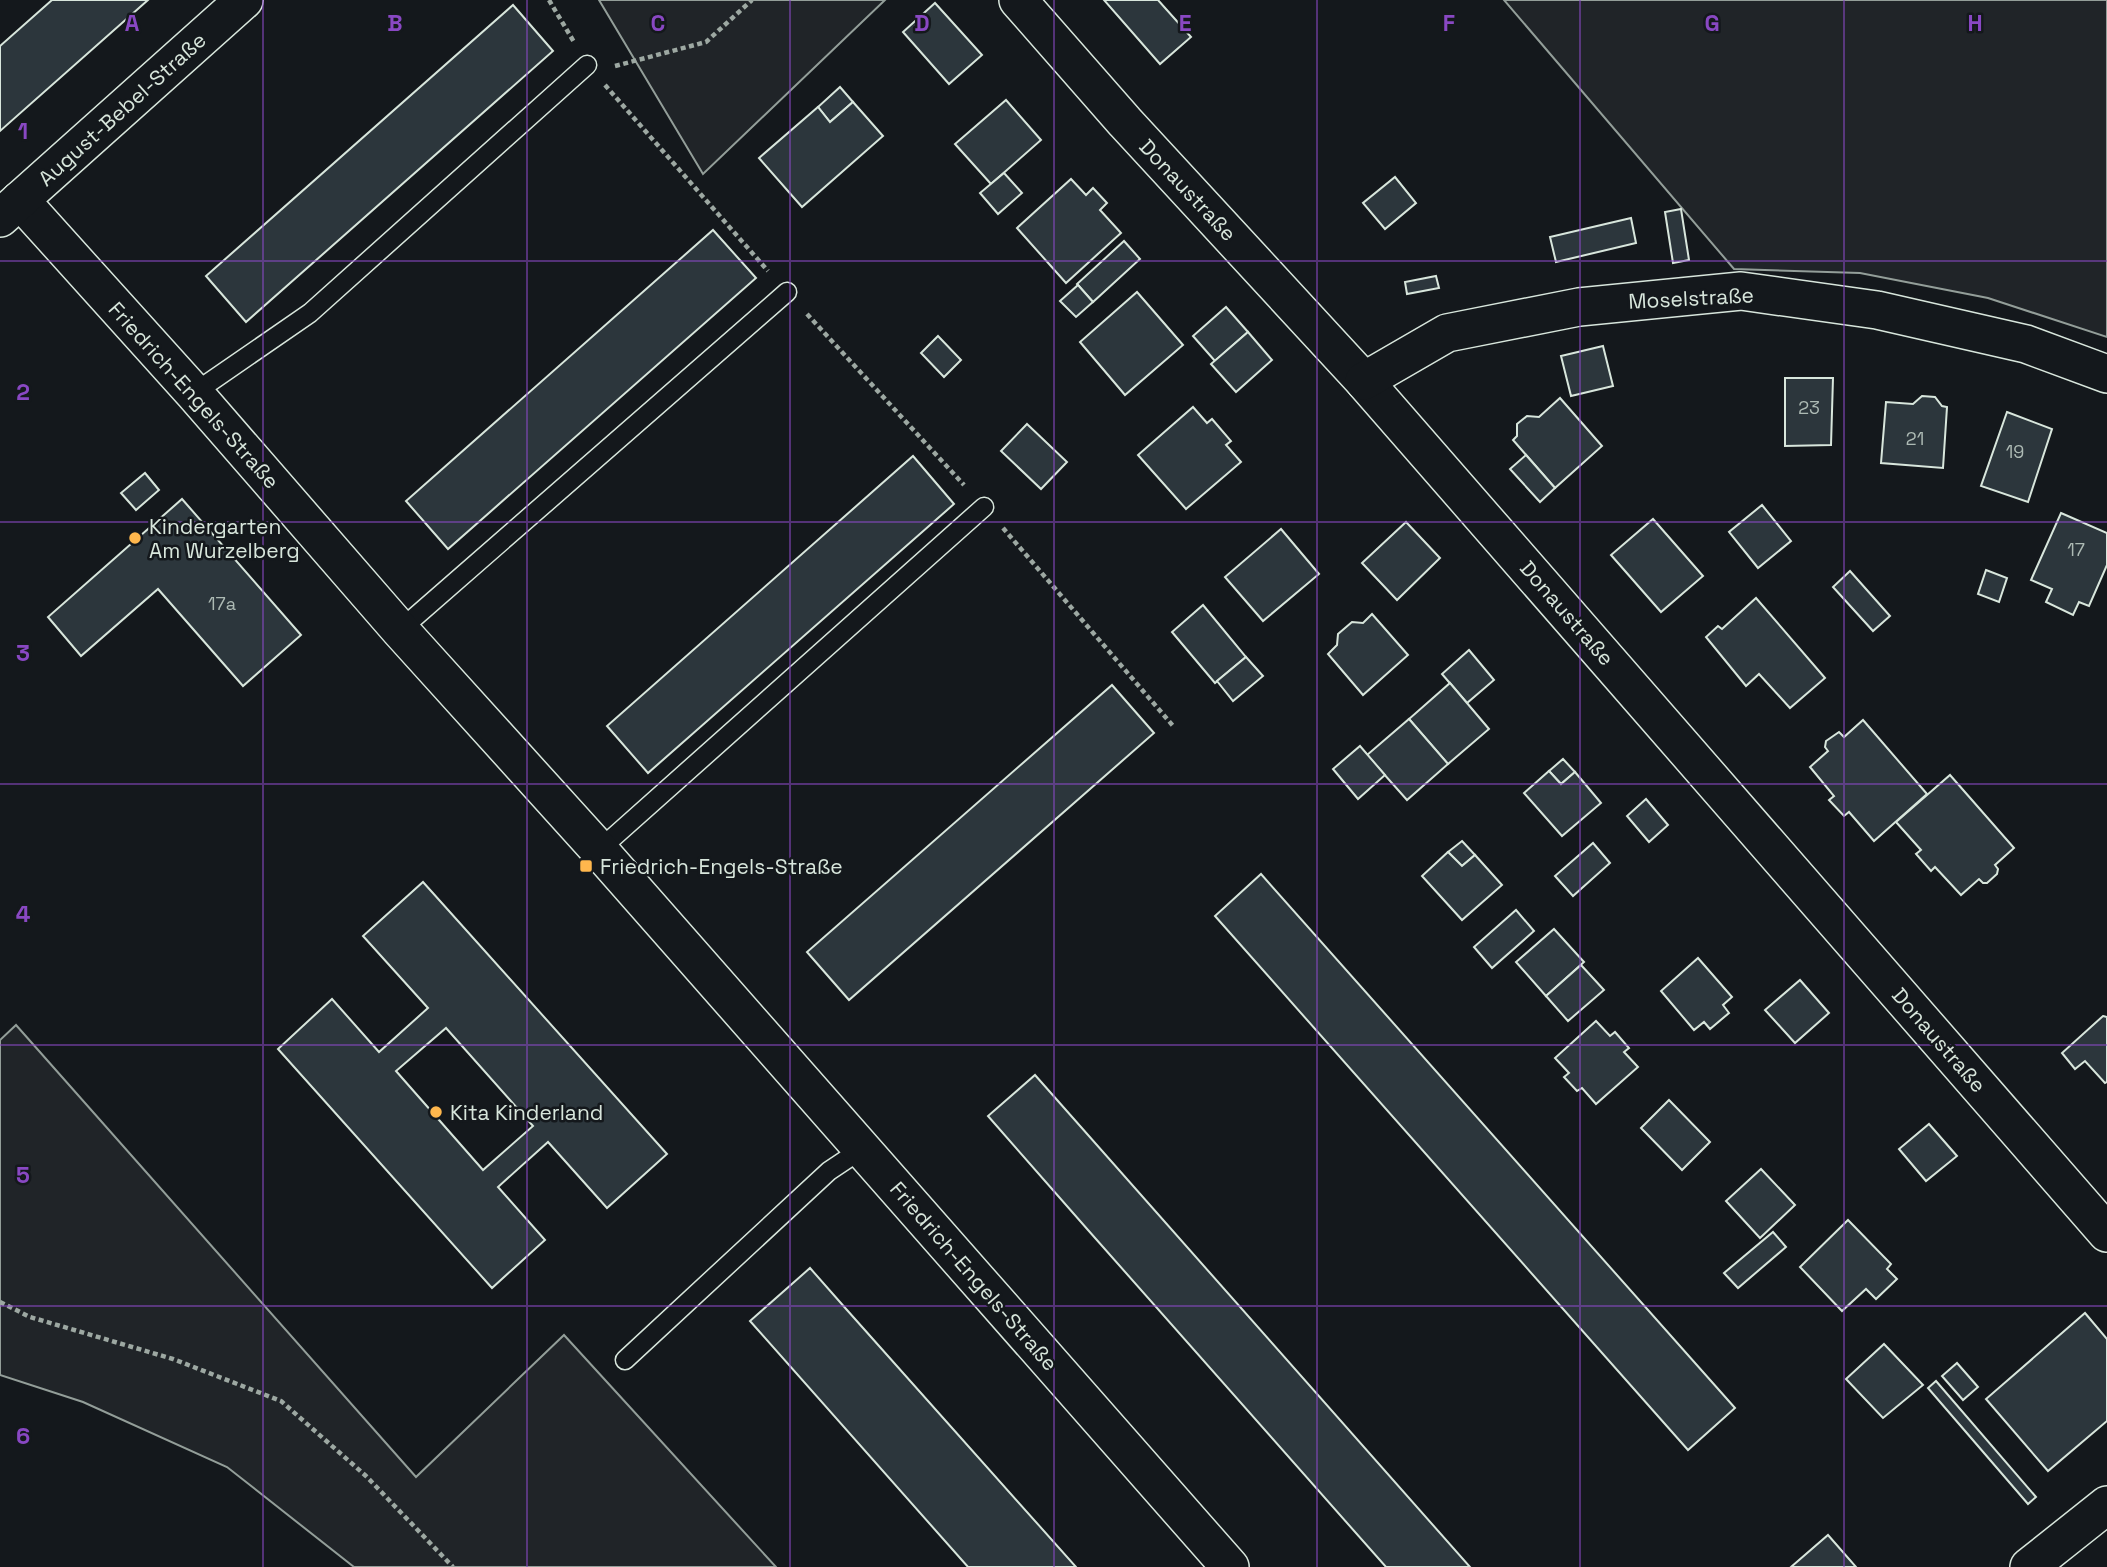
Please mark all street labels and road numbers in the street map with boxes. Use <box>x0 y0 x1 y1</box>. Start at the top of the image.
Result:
street label: August-Bebel-Straße <box>32 26 212 192</box>
street label: Donaustraße <box>1134 133 1242 247</box>
street label: Moselstraße <box>1628 281 1754 315</box>
street label: Friedrich-Engels-Straße <box>103 296 285 494</box>
street label: Donaustraße <box>1514 555 1620 671</box>
street label: Donaustraße <box>1886 982 1992 1098</box>
street label: Friedrich-Engels-Straße <box>884 1176 1064 1376</box>

